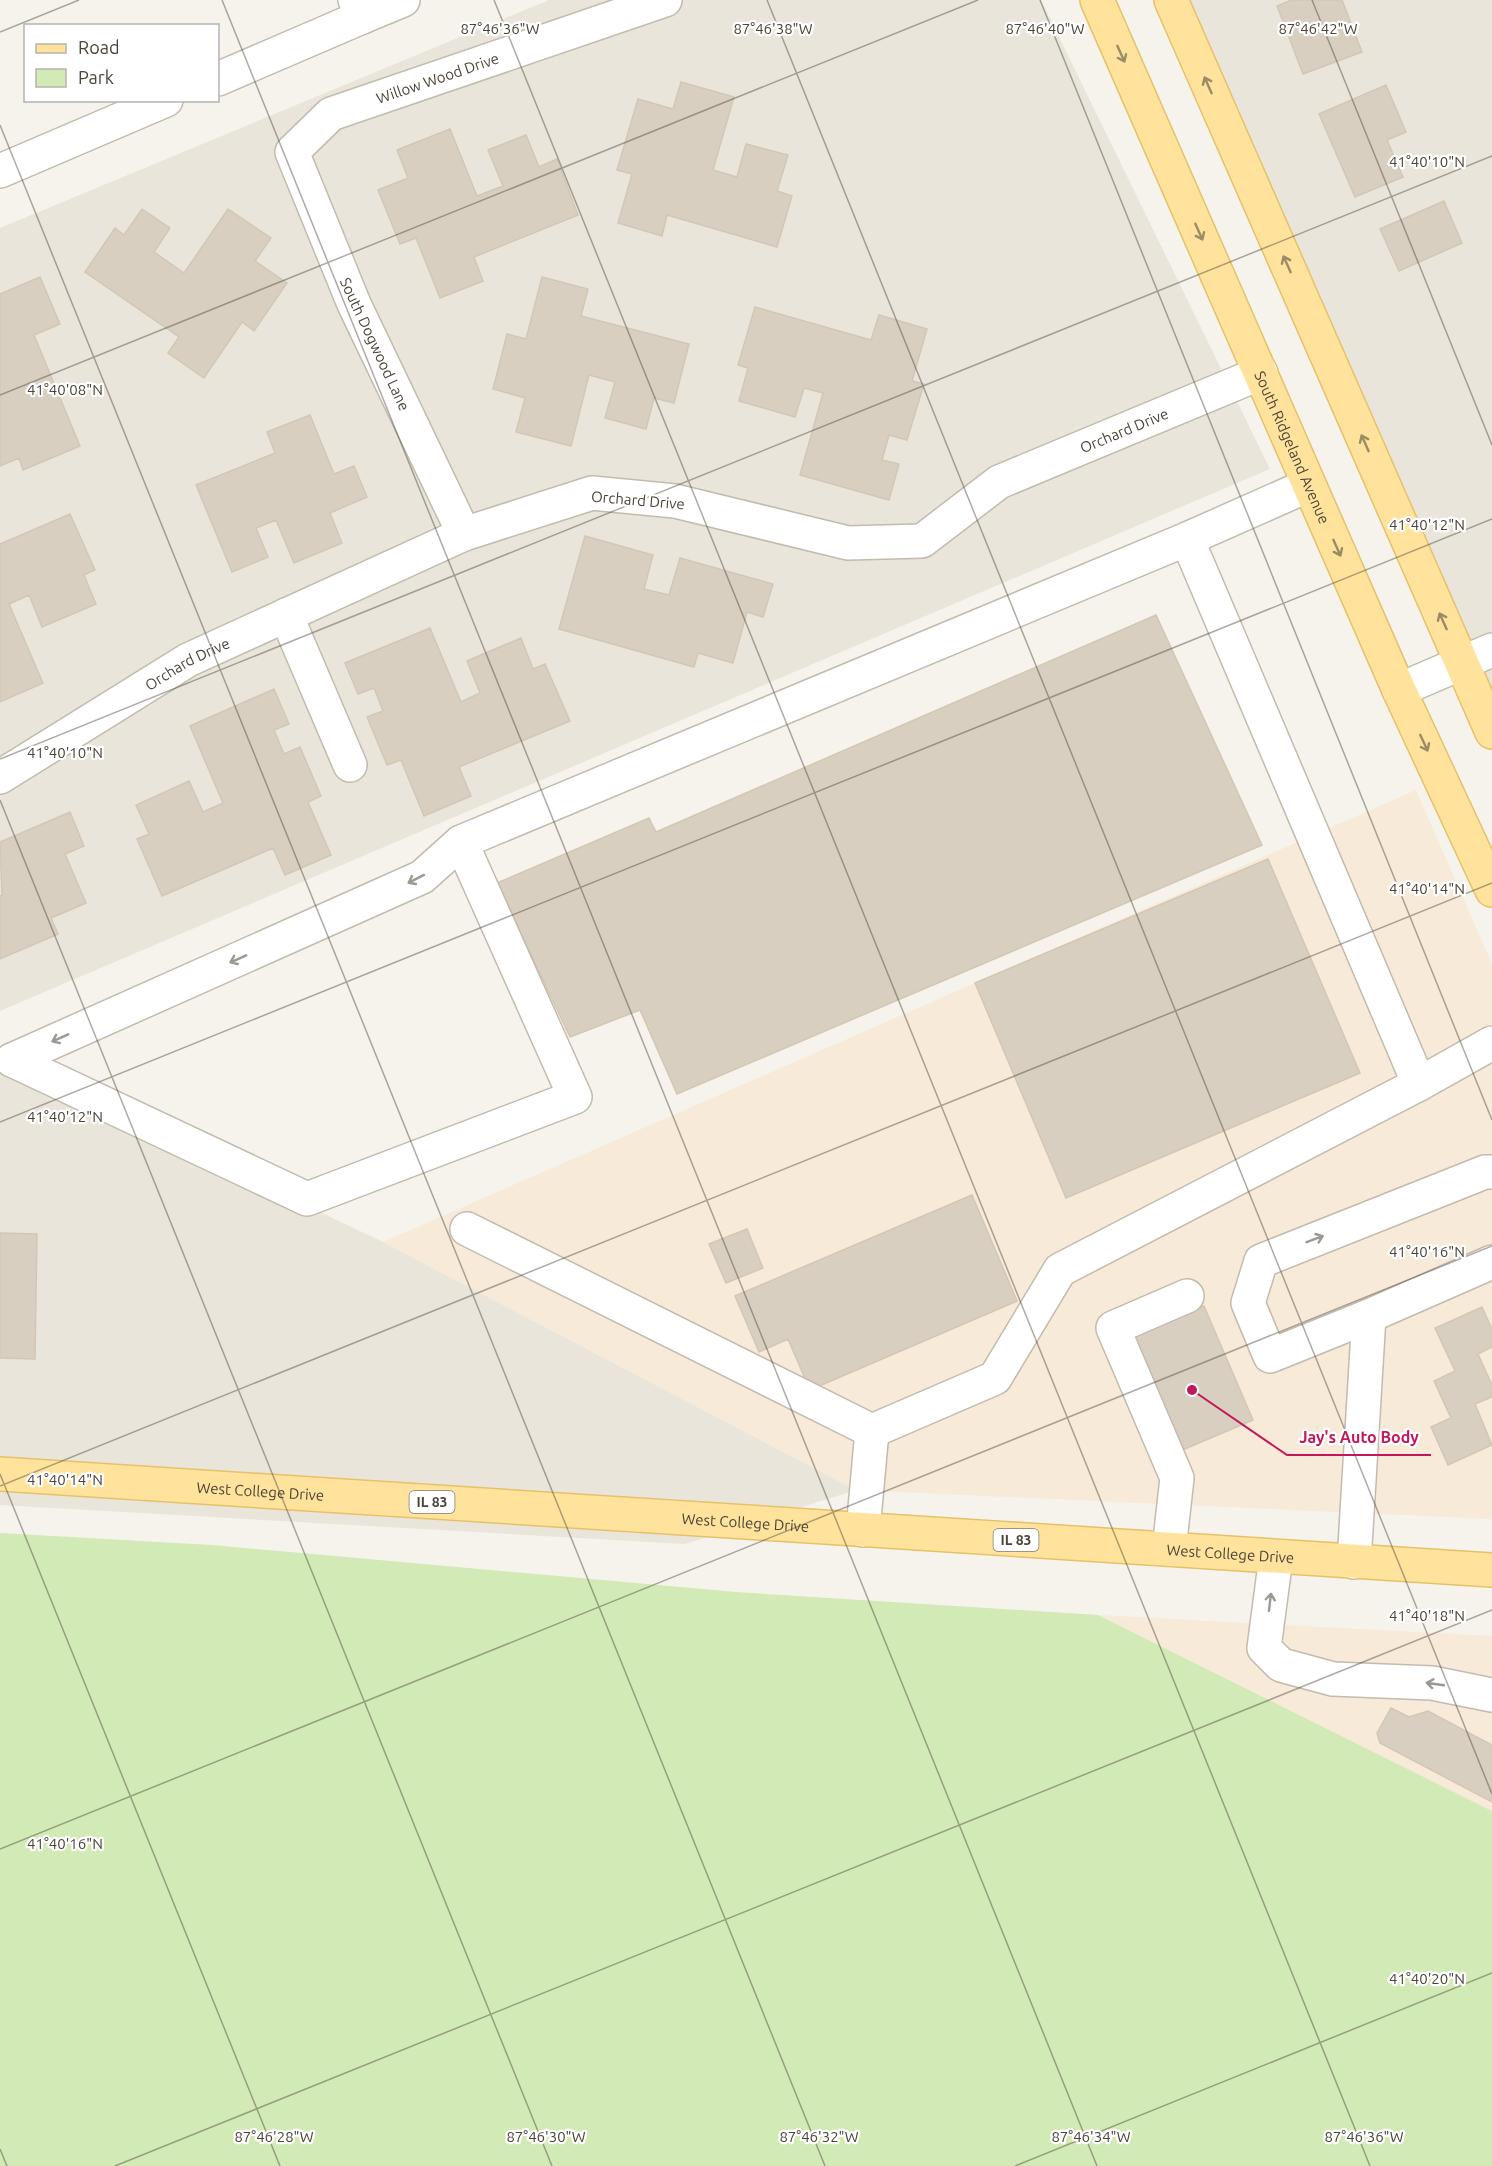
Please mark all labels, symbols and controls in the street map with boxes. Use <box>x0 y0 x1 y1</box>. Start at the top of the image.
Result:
text: 87°46'36"W <box>460 20 540 37</box>
text: 87°46'38"W <box>733 20 813 37</box>
text: 87°46'40"W <box>1005 20 1085 37</box>
text: 87°46'42"W <box>1278 20 1358 37</box>
legend <box>24 24 219 102</box>
text: Road <box>78 37 120 57</box>
one-way arrow <box>1116 44 1127 62</box>
street label: Willow Wood Drive <box>374 49 501 106</box>
text: Park <box>78 67 114 87</box>
one-way arrow <box>1202 77 1214 95</box>
text: 41°40'10"N <box>1389 153 1465 170</box>
one-way arrow <box>1194 223 1205 241</box>
one-way arrow <box>1280 255 1291 273</box>
street label: South Dogwood Lane <box>337 275 413 413</box>
street label: South Ridgeland Avenue <box>1252 368 1334 526</box>
text: 41°40'08"N <box>27 381 103 398</box>
street label: Orchard Drive <box>1077 404 1171 456</box>
one-way arrow <box>1359 434 1370 452</box>
street label: Orchard Drive <box>590 487 686 513</box>
text: 41°40'12"N <box>1389 516 1465 533</box>
one-way arrow <box>1332 538 1343 556</box>
one-way arrow <box>1437 613 1448 631</box>
street label: Orchard Drive <box>142 634 232 693</box>
one-way arrow <box>1418 734 1430 752</box>
text: 41°40'10"N <box>27 744 103 761</box>
one-way arrow <box>408 873 425 885</box>
text: 41°40'14"N <box>1389 880 1465 897</box>
one-way arrow <box>230 954 248 965</box>
one-way arrow <box>51 1034 69 1045</box>
text: 41°40'12"N <box>27 1108 103 1125</box>
one-way arrow <box>1305 1233 1324 1244</box>
text: 41°40'16"N <box>1389 1243 1465 1260</box>
callout: Jay's Auto Body <box>1287 1421 1431 1455</box>
text: Jay's Auto Body <box>1299 1428 1419 1446</box>
text: 41°40'14"N <box>27 1471 103 1488</box>
street label: West College Drive <box>196 1478 325 1503</box>
road number: IL 83 <box>410 1491 454 1513</box>
street label: West College Drive <box>681 1509 810 1535</box>
road number: IL 83 <box>994 1529 1038 1551</box>
street label: West College Drive <box>1166 1541 1295 1566</box>
one-way arrow <box>1265 1593 1276 1613</box>
text: 41°40'18"N <box>1389 1607 1465 1624</box>
one-way arrow <box>1425 1679 1445 1690</box>
text: 41°40'16"N <box>27 1835 103 1852</box>
text: 41°40'20"N <box>1389 1970 1465 1987</box>
text: 87°46'28"W <box>234 2128 314 2145</box>
text: 87°46'30"W <box>506 2128 586 2145</box>
text: 87°46'32"W <box>779 2128 859 2145</box>
text: 87°46'34"W <box>1051 2128 1131 2145</box>
text: 87°46'36"W <box>1324 2128 1404 2145</box>

